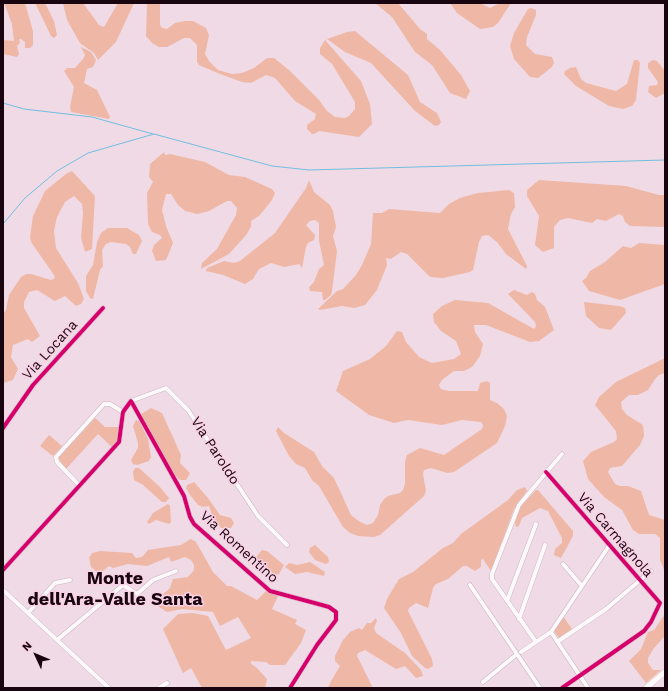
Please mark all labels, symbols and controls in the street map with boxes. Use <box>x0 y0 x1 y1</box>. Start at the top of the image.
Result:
street label: Via Locana <box>19 317 81 383</box>
street label: Via Paroldo <box>187 414 243 488</box>
street label: Via Carmagnola <box>574 489 656 581</box>
street label: Via Romentino <box>196 507 282 587</box>
district label: Monte dell'Ara-Valle Santa <box>27 568 203 610</box>
north arrow <box>16 635 56 675</box>
text: N <box>19 639 35 654</box>

